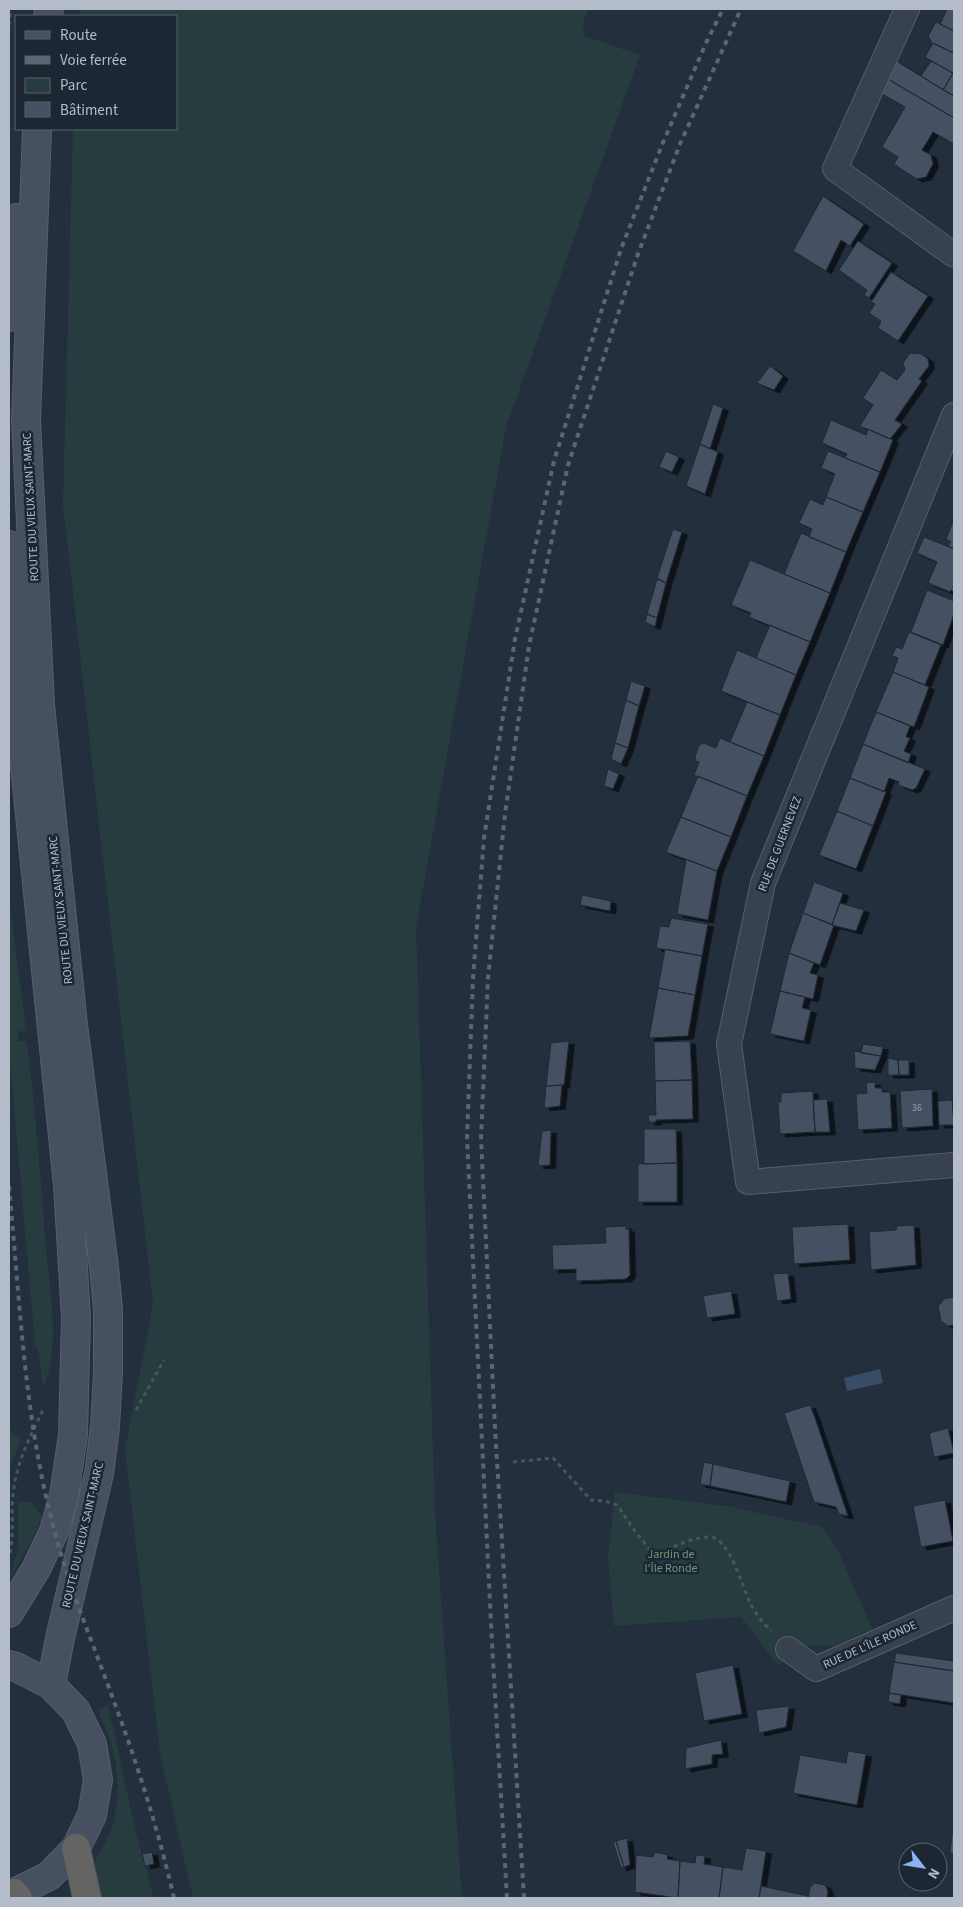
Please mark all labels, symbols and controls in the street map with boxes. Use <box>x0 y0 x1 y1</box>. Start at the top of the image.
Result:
legend <box>15 15 178 130</box>
text: Route <box>60 25 97 46</box>
text: Voie ferrée <box>60 50 127 71</box>
text: Parc <box>60 75 87 96</box>
text: Bâtiment <box>60 100 118 121</box>
street label: ROUTE DU VIEUX SAINT-MARC <box>19 432 43 582</box>
street label: RUE DE GUERNEVEZ <box>754 794 806 894</box>
street label: ROUTE DU VIEUX SAINT-MARC <box>45 835 77 985</box>
house number: 36 <box>912 1101 922 1115</box>
street label: ROUTE DU VIEUX SAINT-MARC <box>58 1460 108 1610</box>
park label: Jardin de l'Île Ronde <box>644 1546 698 1577</box>
street label: RUE DE L'ÎLE RONDE <box>820 1617 920 1673</box>
north arrow <box>898 1842 948 1892</box>
text: N <box>922 1864 944 1882</box>

